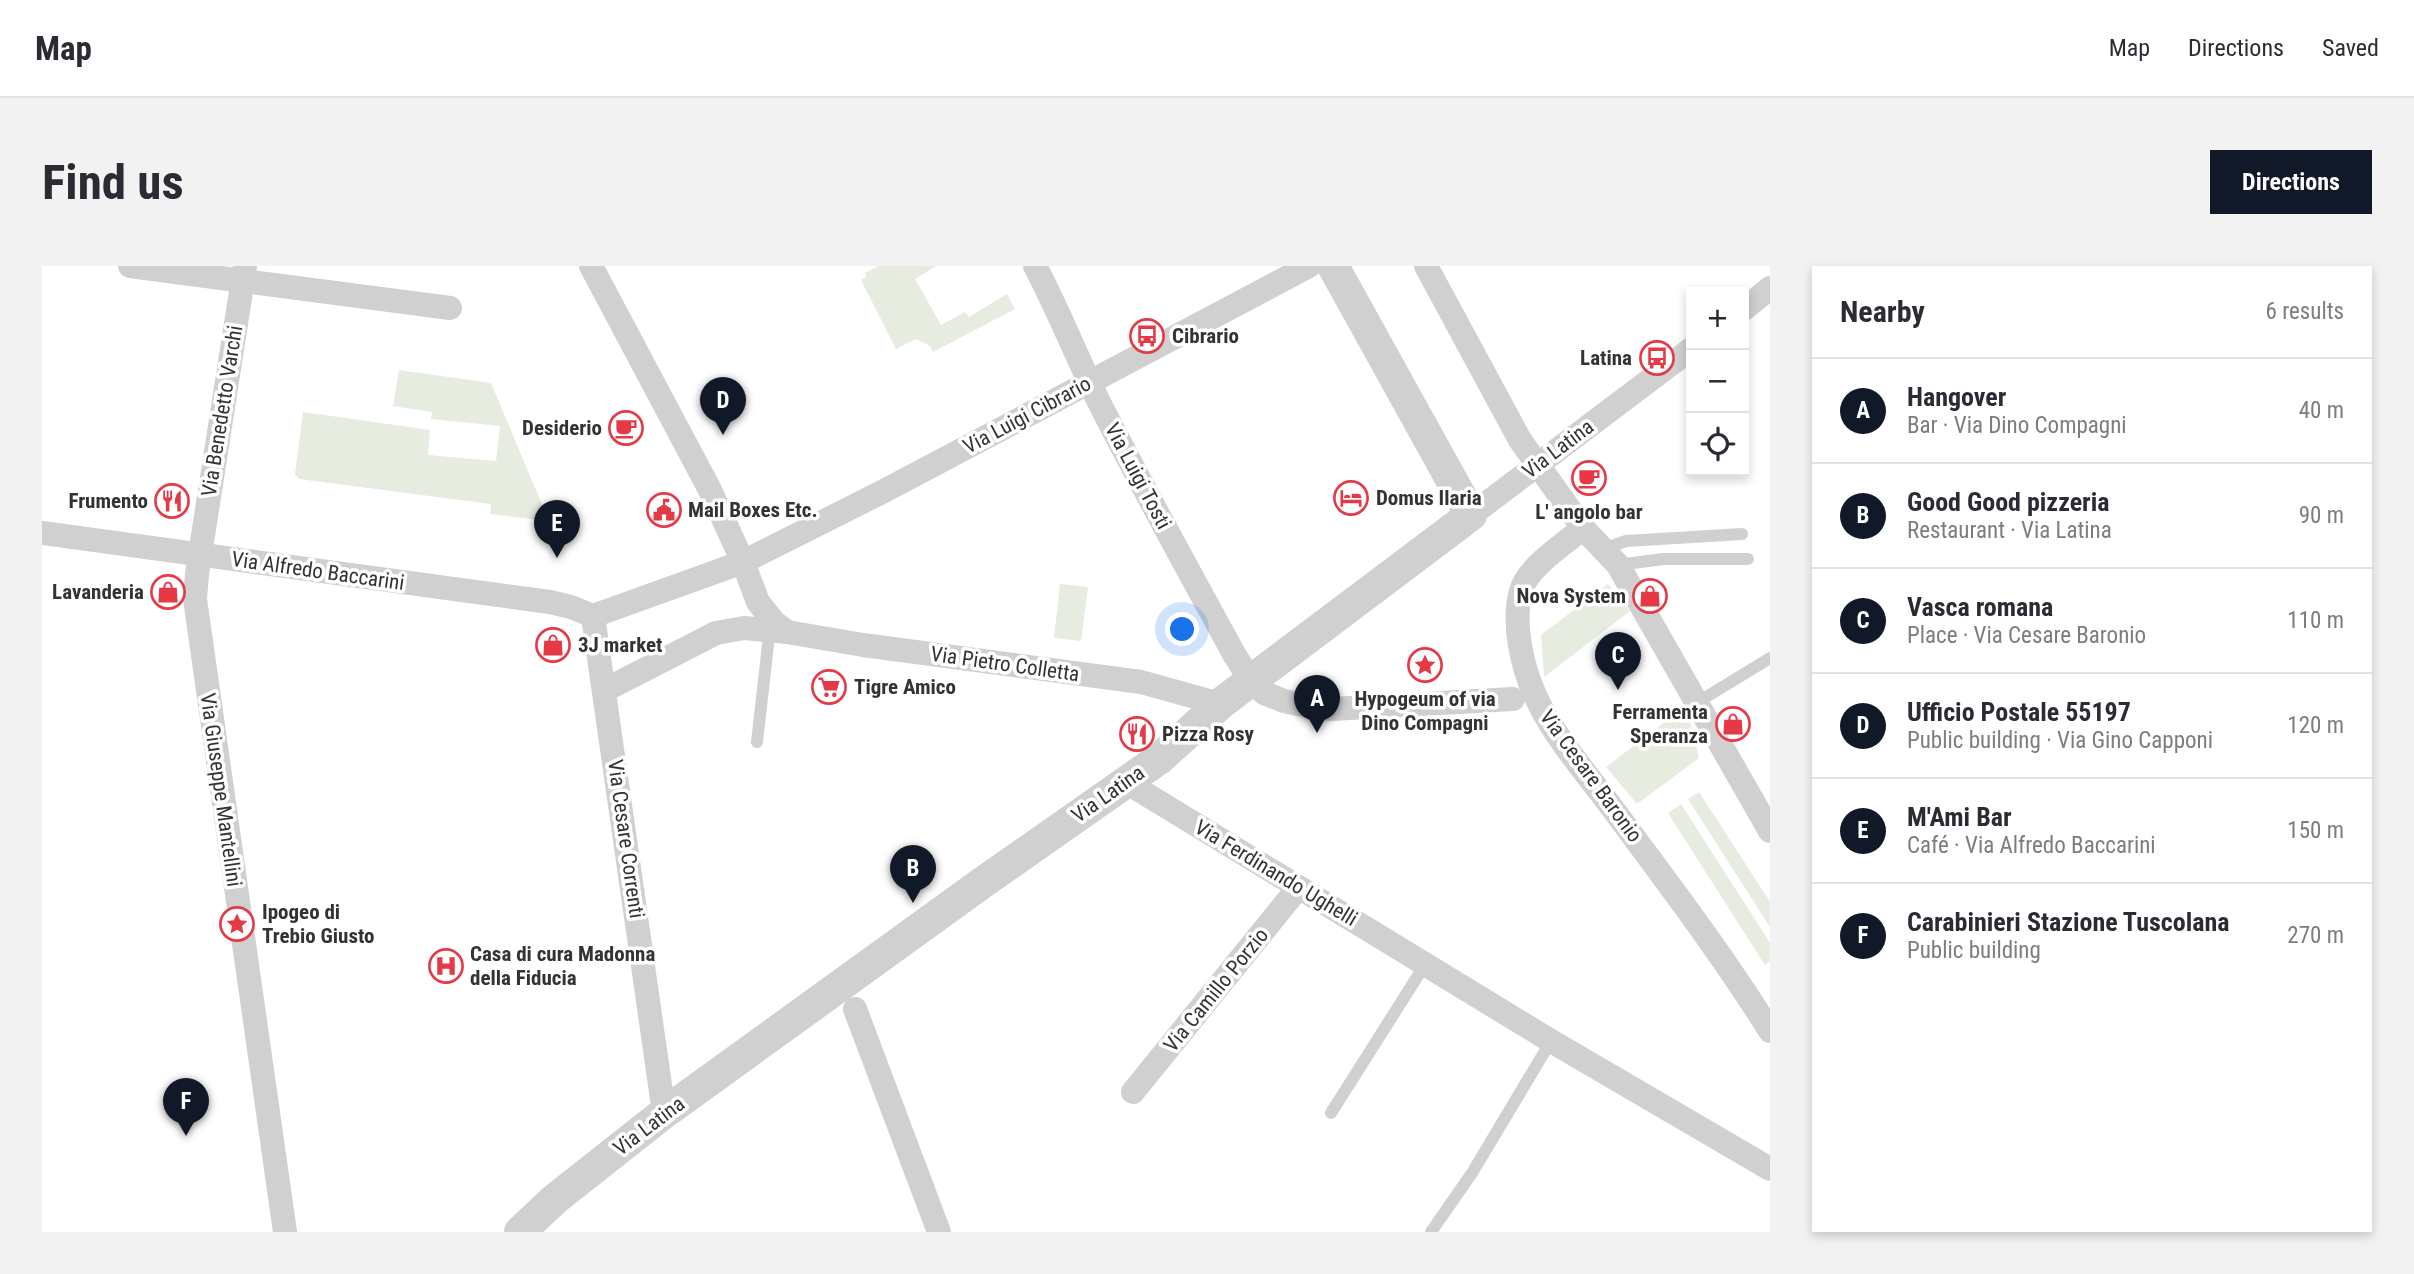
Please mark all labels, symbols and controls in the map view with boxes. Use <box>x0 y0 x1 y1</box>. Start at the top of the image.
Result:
text: Map <box>35 29 92 68</box>
text: Map <box>2109 34 2150 62</box>
text: Directions <box>2188 34 2284 62</box>
text: Saved <box>2322 34 2379 62</box>
button: Directions <box>2210 150 2372 214</box>
text: Find us <box>42 154 184 211</box>
map controls <box>1686 287 1749 476</box>
button: + <box>1686 287 1749 350</box>
text: Nearby <box>1840 294 1925 329</box>
text: 6 results <box>2266 298 2344 325</box>
bus stop icon: Cibrario <box>1128 317 1166 355</box>
street label: Via Benedetto Varchi <box>197 324 247 498</box>
place label: Cibrario <box>1172 324 1239 348</box>
bus stop icon: Latina <box>1638 339 1676 377</box>
place label: Latina <box>1580 346 1632 370</box>
button: − <box>1686 350 1749 413</box>
street label: Via Luigi Cibrario <box>959 371 1095 459</box>
pin: D <box>700 377 746 435</box>
text: Hangover <box>1907 382 2006 412</box>
text: A <box>1856 397 1870 424</box>
text: 40 m <box>2299 397 2344 424</box>
cafe icon: Desiderio <box>607 409 645 447</box>
text: Bar · Via Dino Compagni <box>1907 412 2127 439</box>
button: locate <box>1686 413 1749 476</box>
street label: Via Latina <box>1518 415 1598 483</box>
place label: Desiderio <box>522 416 602 440</box>
street label: Via Luigi Tosti <box>1100 419 1176 533</box>
cafe icon: L' angolo bar <box>1570 459 1608 497</box>
hotel icon: Domus Ilaria <box>1332 479 1370 517</box>
restaurant icon: Frumento <box>153 482 191 520</box>
place label: Domus Ilaria <box>1376 486 1482 510</box>
text: Good Good pizzeria <box>1907 487 2110 517</box>
place label: Frumento <box>68 489 148 513</box>
public building icon: Mail Boxes Etc. <box>645 491 683 529</box>
place label: Mail Boxes Etc. <box>688 498 817 522</box>
pin: E <box>534 500 580 558</box>
place label: L' angolo bar <box>1535 500 1643 524</box>
text: B <box>1857 502 1869 529</box>
text: 90 m <box>2299 502 2344 529</box>
text: Restaurant · Via Latina <box>1907 517 2112 544</box>
street label: Via Alfredo Baccarini <box>230 547 406 595</box>
shop icon: Lavanderia <box>149 573 187 611</box>
shop icon: Nova System <box>1631 577 1669 615</box>
place label: Lavanderia <box>52 580 144 604</box>
place label: Nova System <box>1517 584 1626 608</box>
text: Vasca romana <box>1907 592 2053 622</box>
text: C <box>1856 607 1870 634</box>
text: 110 m <box>2287 607 2344 634</box>
your location <box>1165 612 1199 646</box>
text: Place · Via Cesare Baronio <box>1907 622 2146 649</box>
shop icon: 3J market <box>534 626 572 664</box>
pin: C <box>1595 632 1641 690</box>
place label: 3J market <box>578 633 663 657</box>
street label: Via Pietro Colletta <box>929 642 1081 686</box>
place icon: Hypogeum of via Dino Compagni <box>1406 646 1444 684</box>
supermarket icon: Tigre Amico <box>810 668 848 706</box>
place label: Tigre Amico <box>854 675 956 699</box>
pin: A <box>1294 675 1340 733</box>
place label: Hypogeum of via Dino Compagni <box>1354 687 1496 735</box>
street label: Via Giuseppe Mantellini <box>196 692 246 888</box>
text: Ufficio Postale 55197 <box>1907 697 2131 727</box>
place label: Ferramenta Speranza <box>1612 700 1708 748</box>
street label: Via Cesare Baronio <box>1535 705 1647 847</box>
shop icon: Ferramenta Speranza <box>1714 705 1752 743</box>
text: D <box>1857 712 1870 739</box>
text: 120 m <box>2287 712 2344 739</box>
restaurant icon: Pizza Rosy <box>1118 715 1156 753</box>
place label: Pizza Rosy <box>1162 722 1255 746</box>
text: Public building · Via Gino Capponi <box>1907 727 2213 754</box>
street label: Via Cesare Correnti <box>603 758 649 920</box>
street label: Via Latina <box>1067 760 1149 828</box>
text: M'Ami Bar <box>1907 802 2012 832</box>
street label: Via Ferdinando Ughelli <box>1190 815 1362 931</box>
text: E <box>1857 817 1869 844</box>
text: 150 m <box>2287 817 2344 844</box>
text: Café · Via Alfredo Baccarini <box>1907 832 2156 859</box>
pin: B <box>890 845 936 903</box>
place label: Ipogeo di Trebio Giusto <box>262 900 375 948</box>
place icon: Ipogeo di Trebio Giusto <box>218 905 256 943</box>
text: Carabinieri Stazione Tuscolana <box>1907 907 2229 937</box>
text: F <box>1858 922 1868 949</box>
text: 270 m <box>2287 922 2344 949</box>
street label: Via Camillo Porzio <box>1159 923 1273 1057</box>
text: Public building <box>1907 937 2041 964</box>
place label: Casa di cura Madonna della Fiducia <box>470 942 655 990</box>
hospital icon: Casa di cura Madonna della Fiducia <box>427 947 465 985</box>
pin: F <box>163 1078 209 1136</box>
street label: Via Latina <box>609 1092 689 1160</box>

